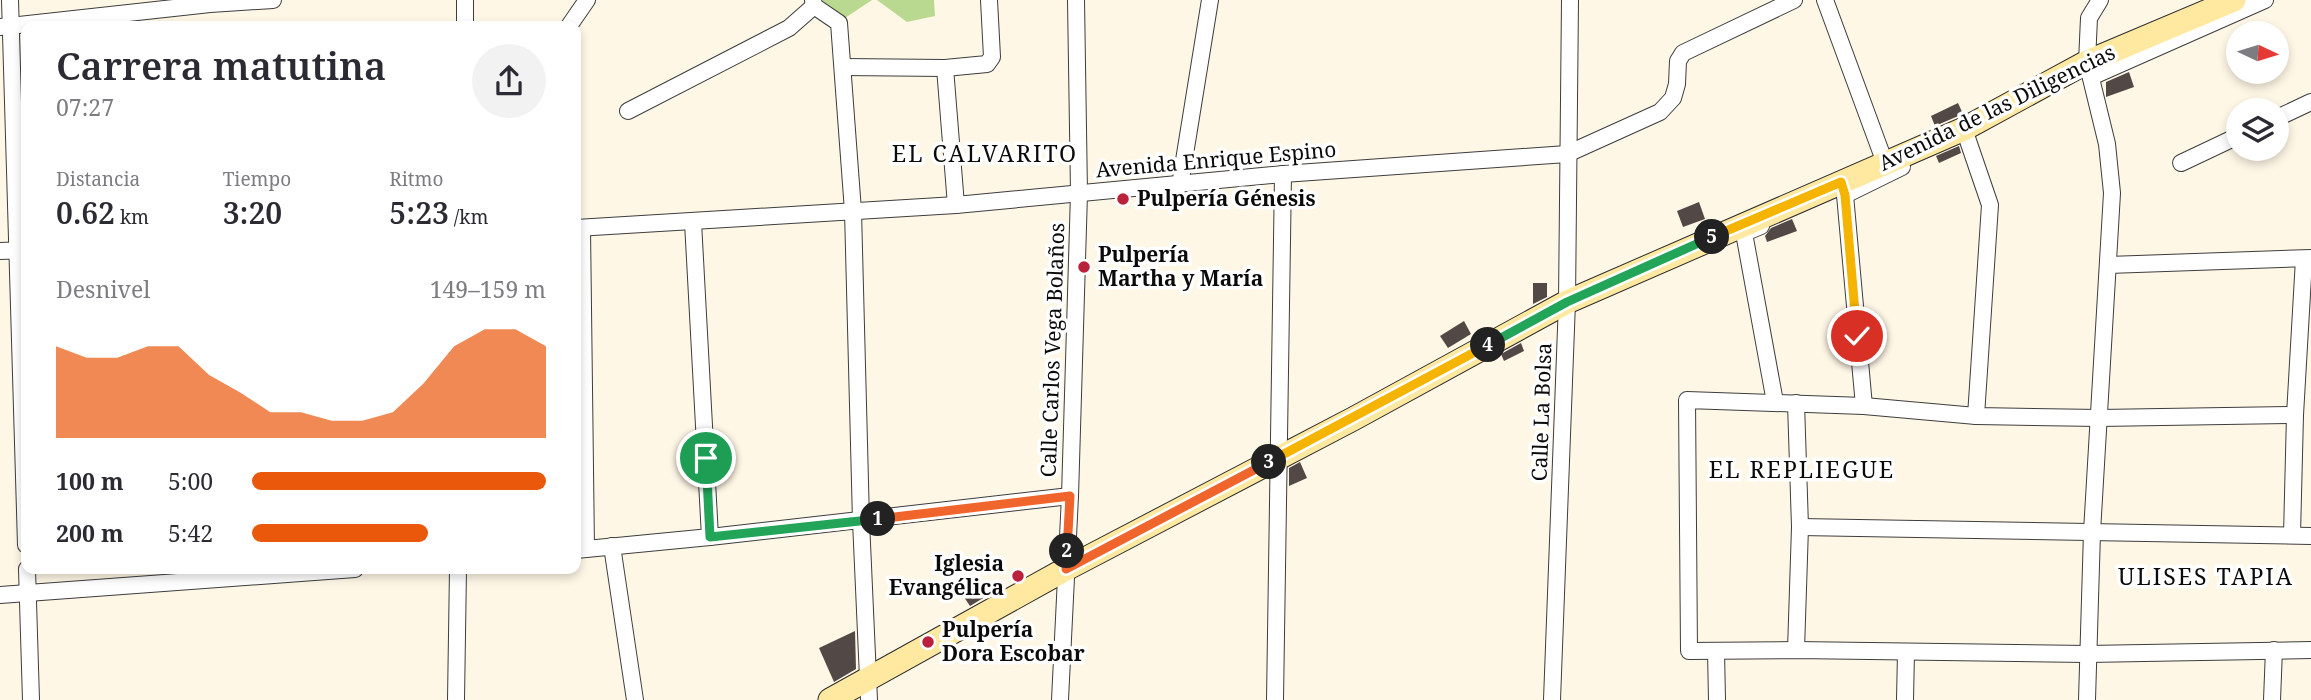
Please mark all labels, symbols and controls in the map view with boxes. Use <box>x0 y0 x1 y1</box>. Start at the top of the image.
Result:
north arrow <box>2226 21 2289 84</box>
map controls <box>2226 21 2289 161</box>
street label: Avenida de las Diligencias <box>1874 38 2119 177</box>
text: Carrera matutina <box>56 39 386 91</box>
button: share <box>472 44 546 118</box>
text: 07:27 <box>56 91 114 123</box>
button: layers <box>2226 98 2289 161</box>
street label: Avenida Enrique Espino <box>1094 135 1337 183</box>
district label: EL CALVARITO <box>892 137 1078 169</box>
text: Distancia <box>56 166 140 192</box>
text: Tiempo <box>223 166 291 192</box>
text: Ritmo <box>389 166 443 192</box>
place label: Pulpería Génesis <box>1137 184 1316 212</box>
marker: Pulpería Génesis <box>1115 191 1131 207</box>
text: 0.62 <box>56 192 115 233</box>
text: 3:20 <box>223 192 282 233</box>
text: 5:23 <box>389 192 449 233</box>
text: km <box>115 204 149 230</box>
text: /km <box>449 204 488 230</box>
pin: 5 <box>1694 219 1730 254</box>
street label: Calle Carlos Vega Bolaños <box>1034 222 1070 478</box>
text: 5 <box>1706 223 1717 249</box>
place label: Pulpería Martha y María <box>1098 240 1263 292</box>
marker: Pulpería Martha y María <box>1076 259 1092 275</box>
text: Desnivel <box>56 273 150 305</box>
text: 149–159 m <box>430 273 546 305</box>
pin <box>1827 306 1887 366</box>
icon: check <box>1838 317 1876 355</box>
pin: 4 <box>1470 328 1506 362</box>
text: 4 <box>1482 331 1493 357</box>
street label: Calle La Bolsa <box>1525 342 1557 482</box>
pin <box>676 428 736 488</box>
icon: arrive <box>687 439 725 477</box>
pin: 3 <box>1252 444 1286 480</box>
text: 3 <box>1263 448 1274 474</box>
district label: EL REPLIEGUE <box>1709 453 1895 485</box>
text: 100 m <box>56 465 124 497</box>
text: 5:00 <box>168 465 213 497</box>
pin: 1 <box>860 502 896 536</box>
text: 1 <box>872 505 883 531</box>
text: 200 m <box>56 517 124 549</box>
text: 5:42 <box>168 517 213 549</box>
pin: 2 <box>1050 534 1084 568</box>
text: 2 <box>1061 537 1072 563</box>
place label: Iglesia Evangélica <box>889 549 1004 601</box>
district label: ULISES TAPIA <box>2118 560 2294 592</box>
marker: Iglesia Evangélica <box>1010 568 1026 584</box>
place label: Pulpería Dora Escobar <box>942 615 1085 667</box>
marker: Pulpería Dora Escobar <box>920 634 936 650</box>

